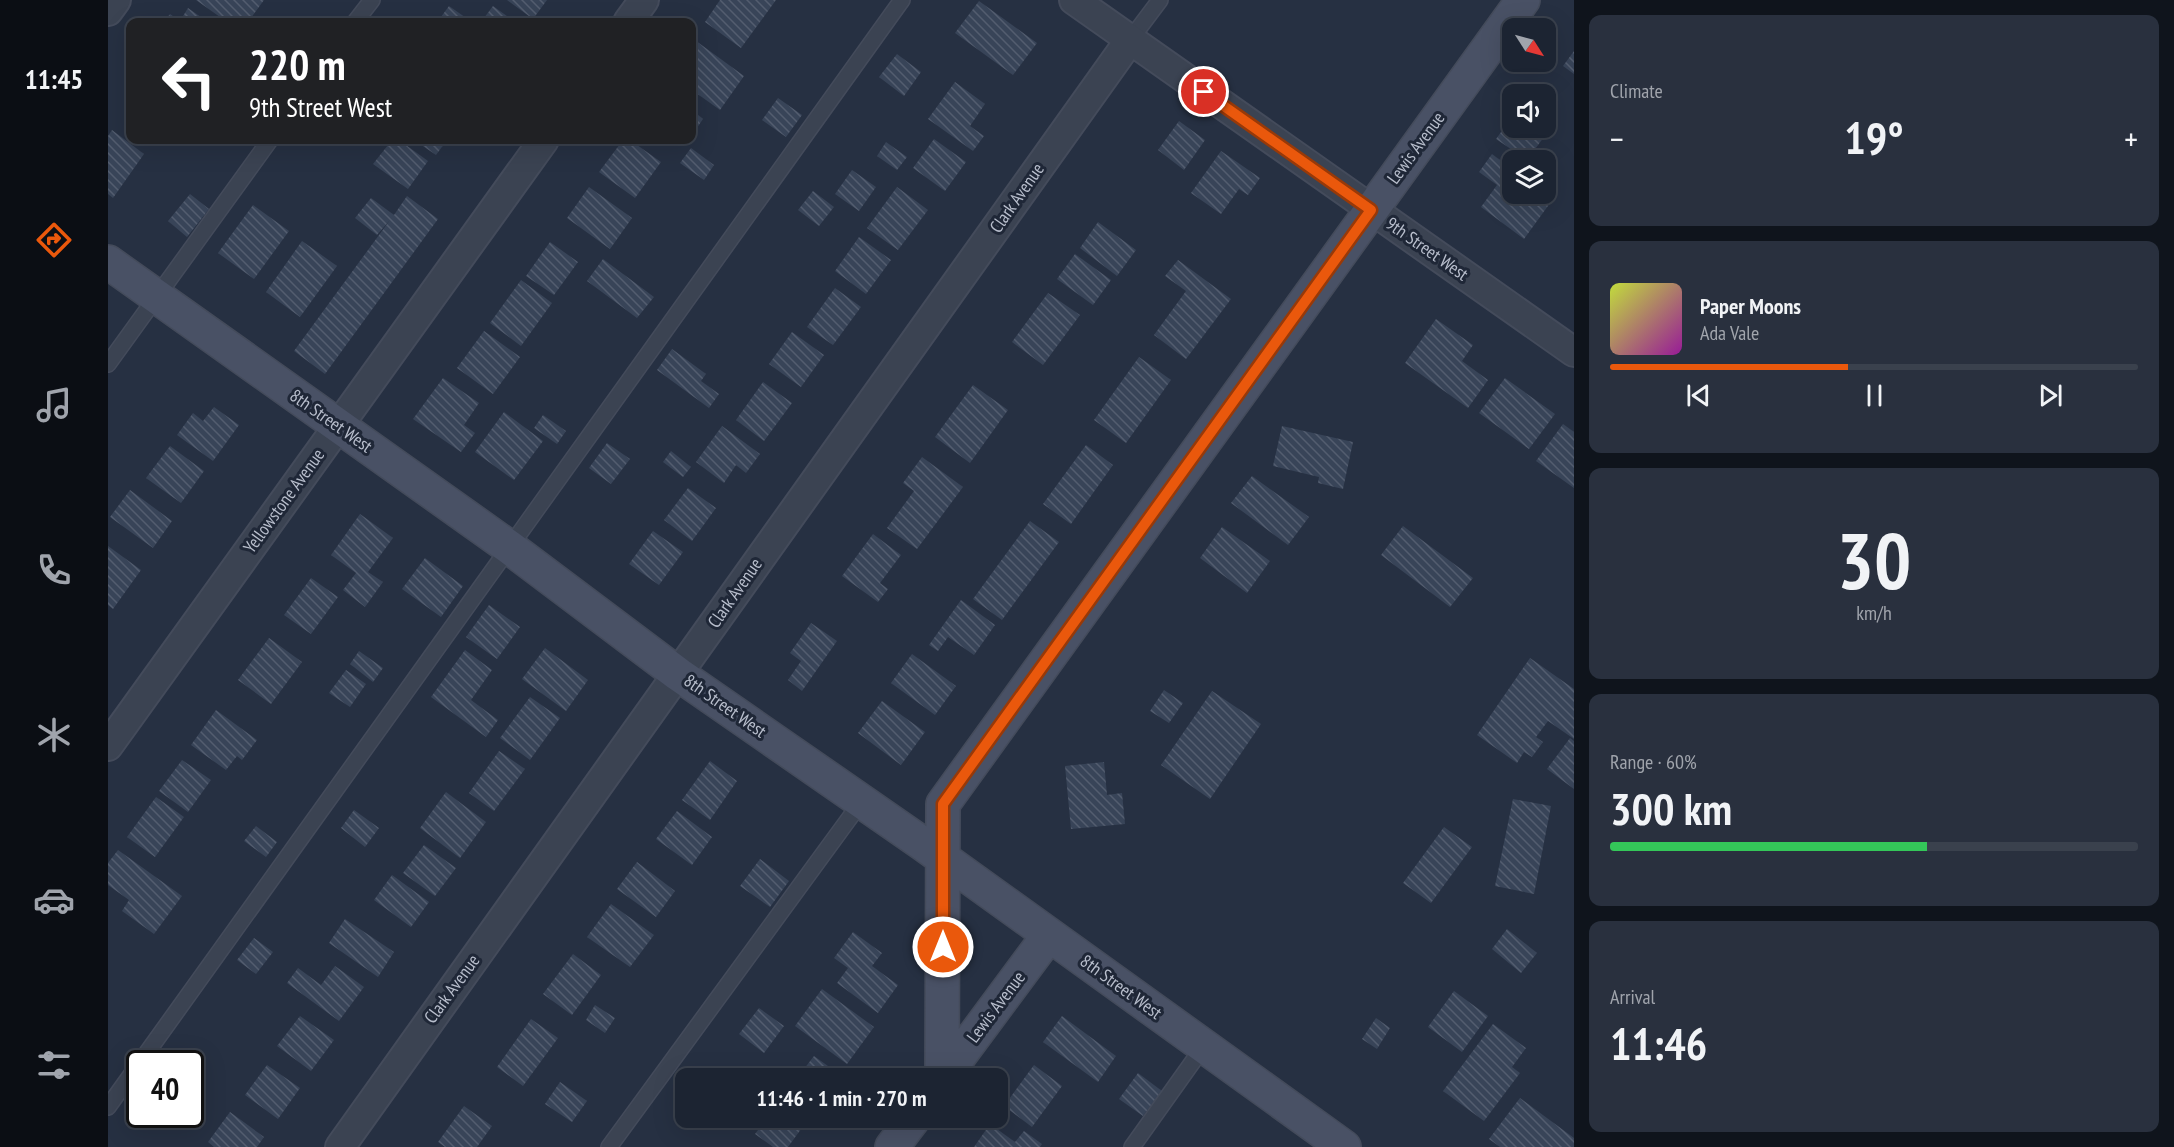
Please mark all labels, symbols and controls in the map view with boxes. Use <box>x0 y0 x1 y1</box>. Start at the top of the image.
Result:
north arrow <box>1502 18 1556 72</box>
map controls <box>1502 18 1556 204</box>
text: 220 m <box>249 37 346 92</box>
icon: left <box>150 42 228 120</box>
text: 11:45 <box>25 62 83 96</box>
pin <box>1178 66 1229 117</box>
icon: arrive <box>1187 75 1220 108</box>
text: Climate <box>1610 78 1663 104</box>
button: sound <box>1502 84 1556 138</box>
text: 9th Street West <box>249 90 392 124</box>
street label: Lewis Avenue <box>1382 107 1449 188</box>
text: 19° <box>1844 108 1904 166</box>
text: − <box>1610 117 1624 160</box>
text: + <box>2124 117 2138 160</box>
button: layers <box>1502 150 1556 204</box>
street label: Clark Avenue <box>984 158 1049 237</box>
street label: 9th Street West <box>1382 212 1473 285</box>
icon: directions <box>33 219 75 261</box>
text: Paper Moons <box>1700 292 1801 320</box>
text: Ada Vale <box>1700 320 1759 346</box>
icon: previous <box>1682 379 1715 412</box>
icon: pause <box>1858 379 1891 412</box>
icon: next <box>2034 379 2067 412</box>
icon: music <box>33 384 75 426</box>
street label: 8th Street West <box>286 384 377 457</box>
street label: Yellowstone Avenue <box>238 444 329 558</box>
text: 30 <box>1837 510 1911 611</box>
icon: phone <box>33 549 75 591</box>
street label: Clark Avenue <box>702 553 767 632</box>
text: km/h <box>1856 600 1892 626</box>
street label: 8th Street West <box>680 669 771 742</box>
icon: climate <box>33 714 75 756</box>
text: Range · 60% <box>1610 749 1697 775</box>
text: 300 km <box>1610 779 1732 837</box>
icon: car <box>33 879 75 921</box>
position arrow <box>911 915 975 979</box>
street label: 8th Street West <box>1076 949 1167 1024</box>
street label: Clark Avenue <box>419 950 484 1028</box>
street label: Lewis Avenue <box>961 966 1030 1047</box>
text: Arrival <box>1610 984 1655 1010</box>
text: 11:46 <box>1610 1014 1707 1072</box>
icon: filters <box>33 1044 75 1086</box>
speed limit sign: 40 <box>126 1050 204 1128</box>
text: 11:46 · 1 min · 270 m <box>756 1084 927 1112</box>

